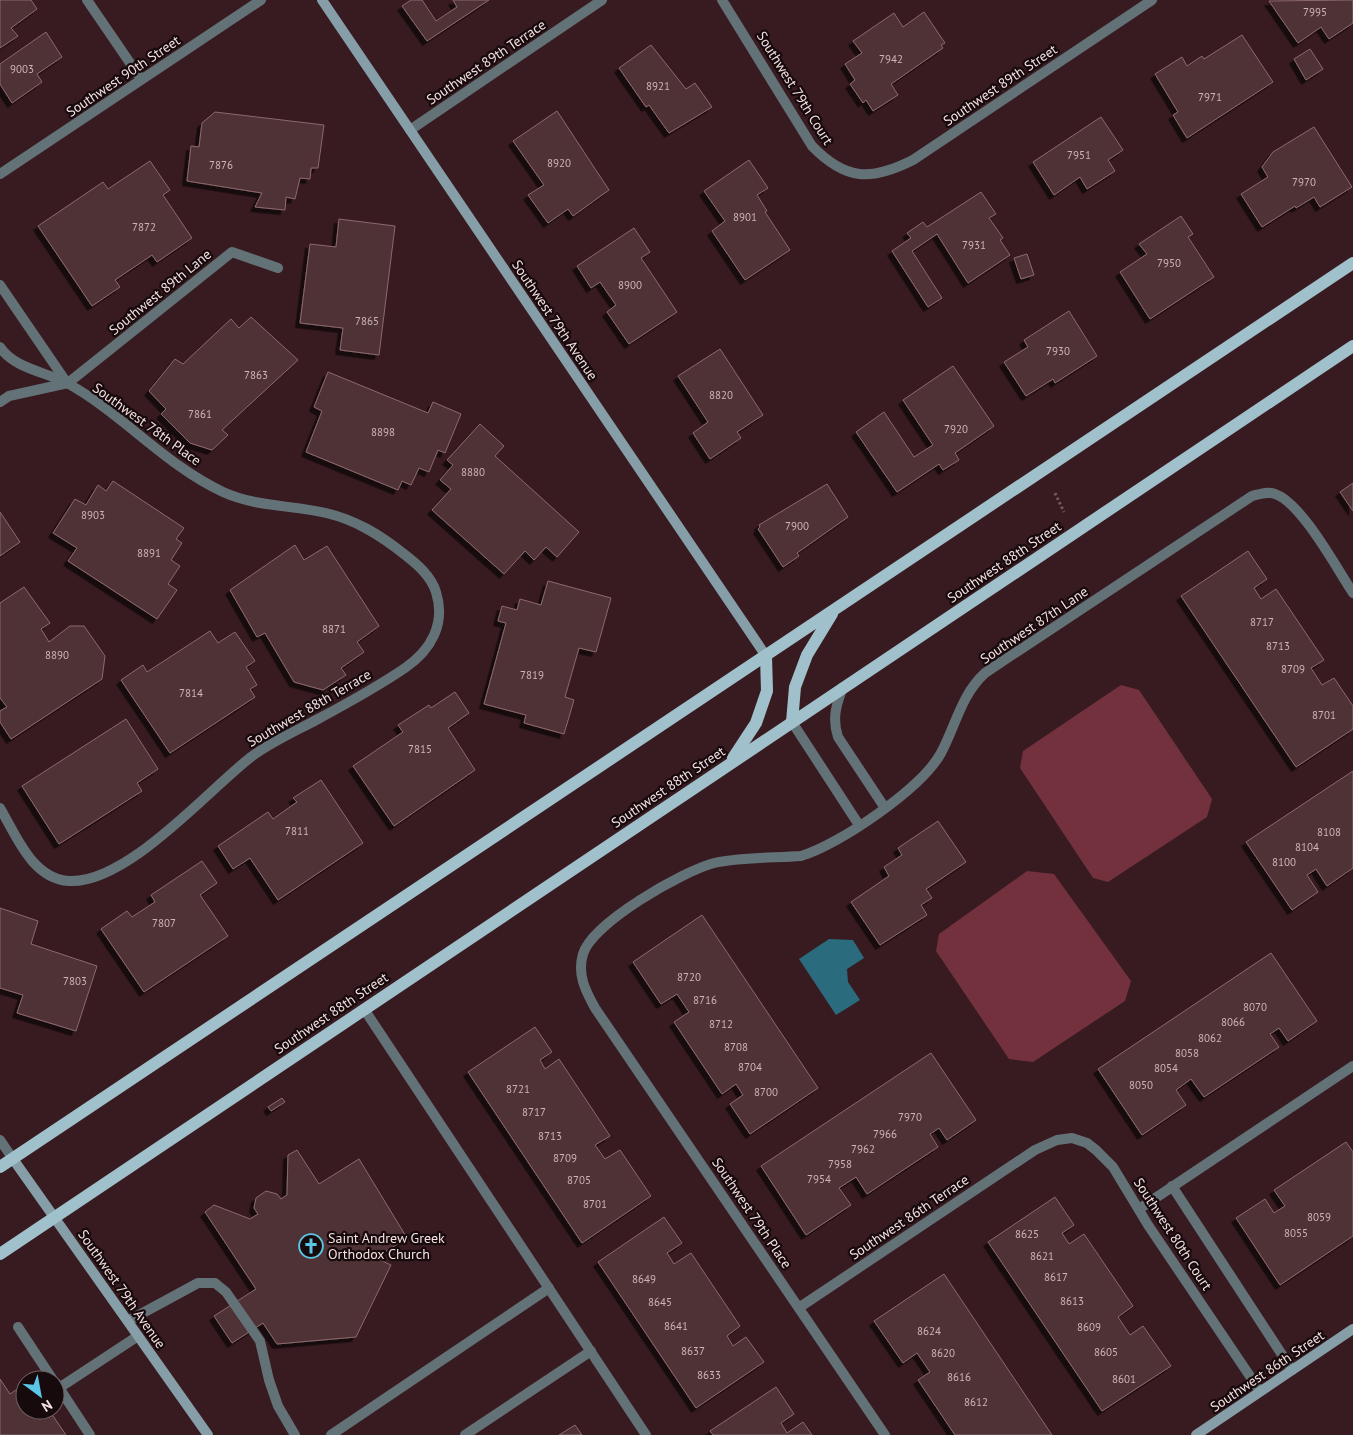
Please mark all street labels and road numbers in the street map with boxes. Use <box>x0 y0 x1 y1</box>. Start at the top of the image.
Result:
street label: Southwest 89th Terrace <box>423 15 549 109</box>
street label: Southwest 79th Court <box>753 28 837 148</box>
street label: Southwest 90th Street <box>63 31 184 121</box>
street label: Southwest 89th Street <box>940 40 1061 130</box>
street label: Southwest 89th Lane <box>105 245 215 339</box>
street label: Southwest 79th Avenue <box>508 256 602 384</box>
street label: Southwest 78th Place <box>89 379 205 469</box>
street label: Southwest 88th Street <box>944 517 1065 607</box>
street label: Southwest 87th Lane <box>977 582 1091 668</box>
street label: Southwest 88th Terrace <box>244 665 374 751</box>
street label: Southwest 88th Street <box>608 742 729 832</box>
street label: Southwest 88th Street <box>271 968 392 1058</box>
street label: Southwest 79th Place <box>708 1154 796 1272</box>
street label: Southwest 86th Terrace <box>846 1170 972 1264</box>
street label: Southwest 80th Court <box>1130 1174 1216 1294</box>
street label: Southwest 79th Avenue <box>74 1226 170 1352</box>
street label: Southwest 86th Street <box>1207 1326 1328 1416</box>

